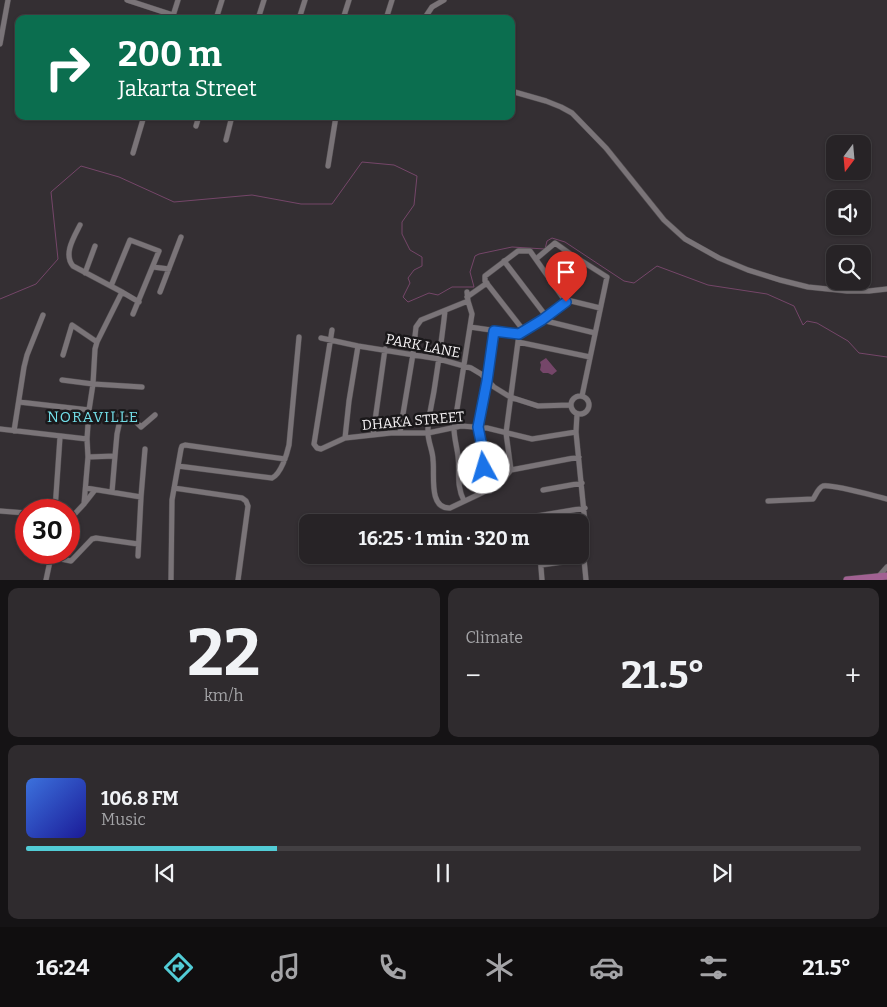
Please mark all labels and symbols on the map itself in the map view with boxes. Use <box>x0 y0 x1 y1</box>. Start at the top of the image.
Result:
north arrow <box>826 135 871 180</box>
pin <box>545 251 587 302</box>
street label: PARK LANE <box>384 330 462 362</box>
district label: NORAVILLE <box>47 408 139 426</box>
street label: DHAKA STREET <box>361 408 465 434</box>
position arrow <box>457 441 509 493</box>
speed limit sign: 30 <box>15 499 80 564</box>

